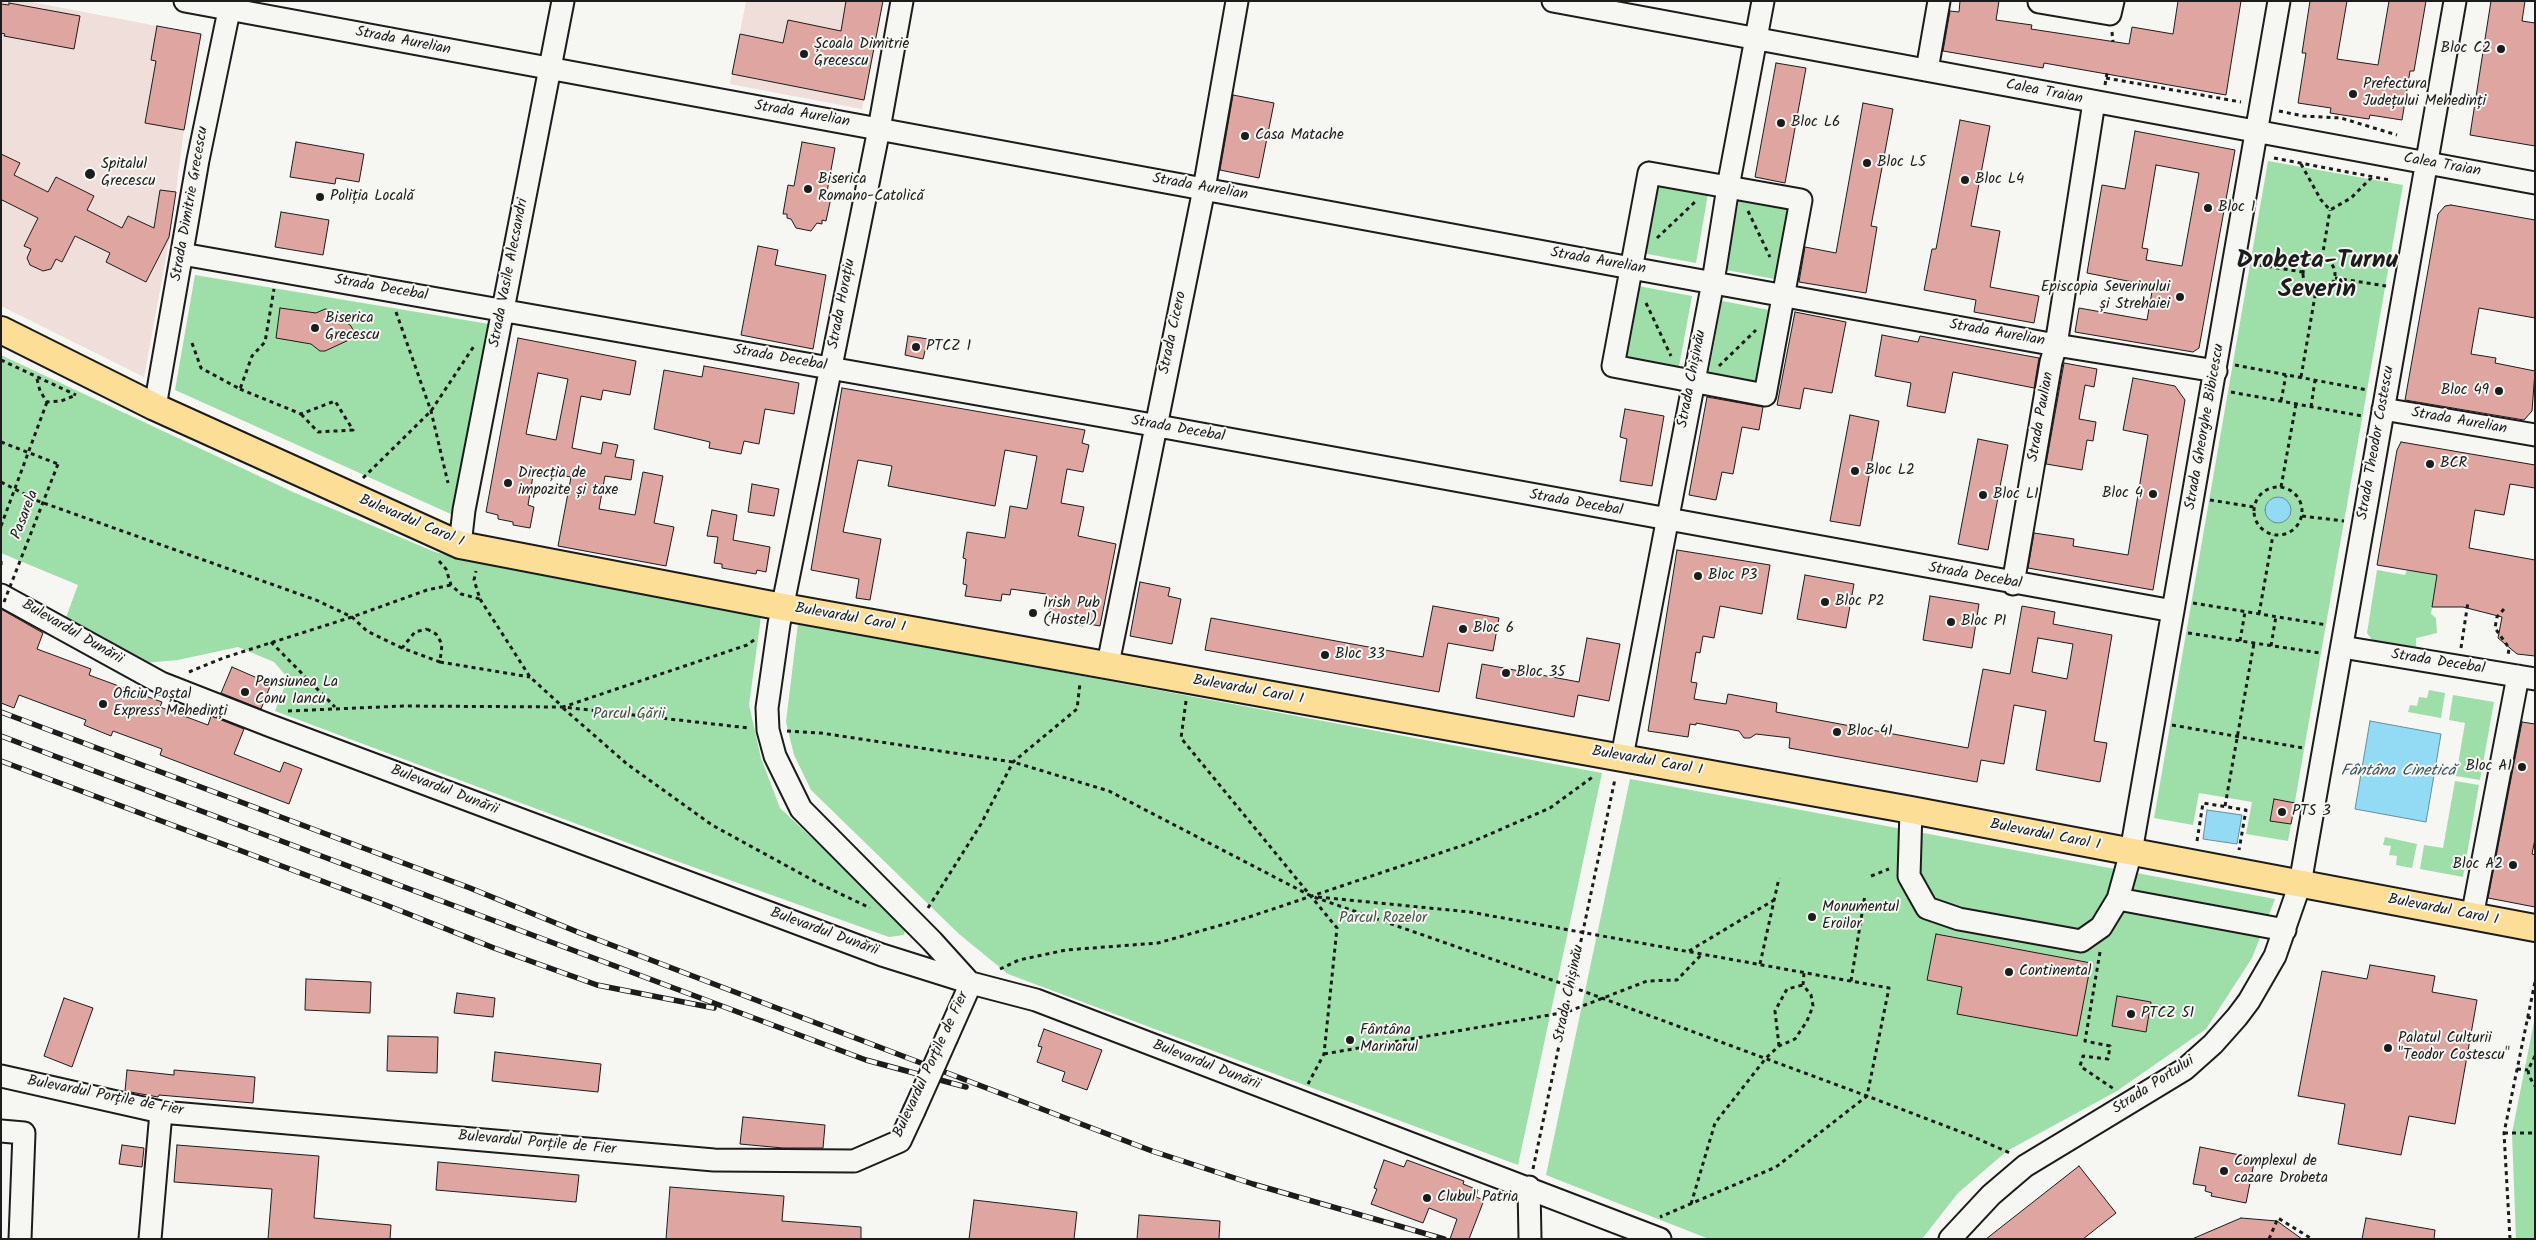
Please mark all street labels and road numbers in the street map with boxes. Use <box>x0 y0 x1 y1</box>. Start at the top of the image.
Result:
street label: Strada Aurelian <box>354 24 452 60</box>
street label: Calea Traian <box>2004 77 2084 109</box>
street label: Strada Aurelian <box>753 98 851 132</box>
street label: Strada Dimitrie Grecescu <box>169 125 213 283</box>
street label: Calea Traian <box>2402 150 2482 182</box>
street label: Strada Aurelian <box>1151 171 1249 205</box>
street label: Strada Vasile Alecsandri <box>487 197 533 349</box>
street label: Strada Aurelian <box>1549 245 1647 279</box>
street label: Strada Horațiu <box>825 257 861 351</box>
street label: Strada Decebal <box>333 272 429 306</box>
street label: Strada Cicero <box>1156 290 1192 376</box>
street label: Strada Aurelian <box>1948 317 2046 351</box>
street label: Strada Chișinău <box>1675 329 1711 429</box>
street label: Strada Decebal <box>732 342 828 376</box>
street label: Strada Gheorghe Bibicescu <box>2183 343 2229 511</box>
street label: Strada Theodor Costescu <box>2355 365 2399 521</box>
street label: Strada Paulian <box>2025 371 2059 463</box>
street label: Strada Aurelian <box>2410 405 2508 439</box>
street label: Strada Decebal <box>1130 413 1226 447</box>
street label: Strada Decebal <box>1528 487 1624 521</box>
street label: Pasarela <box>8 488 44 542</box>
street label: Bulevardul Carol I <box>356 492 466 552</box>
street label: Strada Decebal <box>1927 560 2023 594</box>
street label: Bulevardul Dunării <box>18 597 126 669</box>
street label: Bulevardul Carol I <box>793 600 907 638</box>
street label: Strada Decebal <box>2390 647 2486 679</box>
street label: Bulevardul Carol I <box>1191 672 1305 710</box>
street label: Bulevardul Carol I <box>1590 743 1704 781</box>
street label: Bulevardul Dunării <box>388 762 500 820</box>
street label: Bulevardul Carol I <box>1988 816 2102 856</box>
street label: Bulevardul Carol I <box>2386 891 2500 931</box>
street label: Bulevardul Dunării <box>767 905 881 961</box>
street label: Strada Chișinău <box>1551 944 1589 1044</box>
street label: Bulevardul Porțile de Fier <box>890 989 974 1141</box>
street label: Bulevardul Dunării <box>1150 1037 1262 1095</box>
street label: Strada Portului <box>2110 1053 2198 1119</box>
street label: Bulevardul Porțile de Fier <box>25 1073 185 1121</box>
street label: Bulevardul Porțile de Fier <box>457 1128 617 1160</box>

